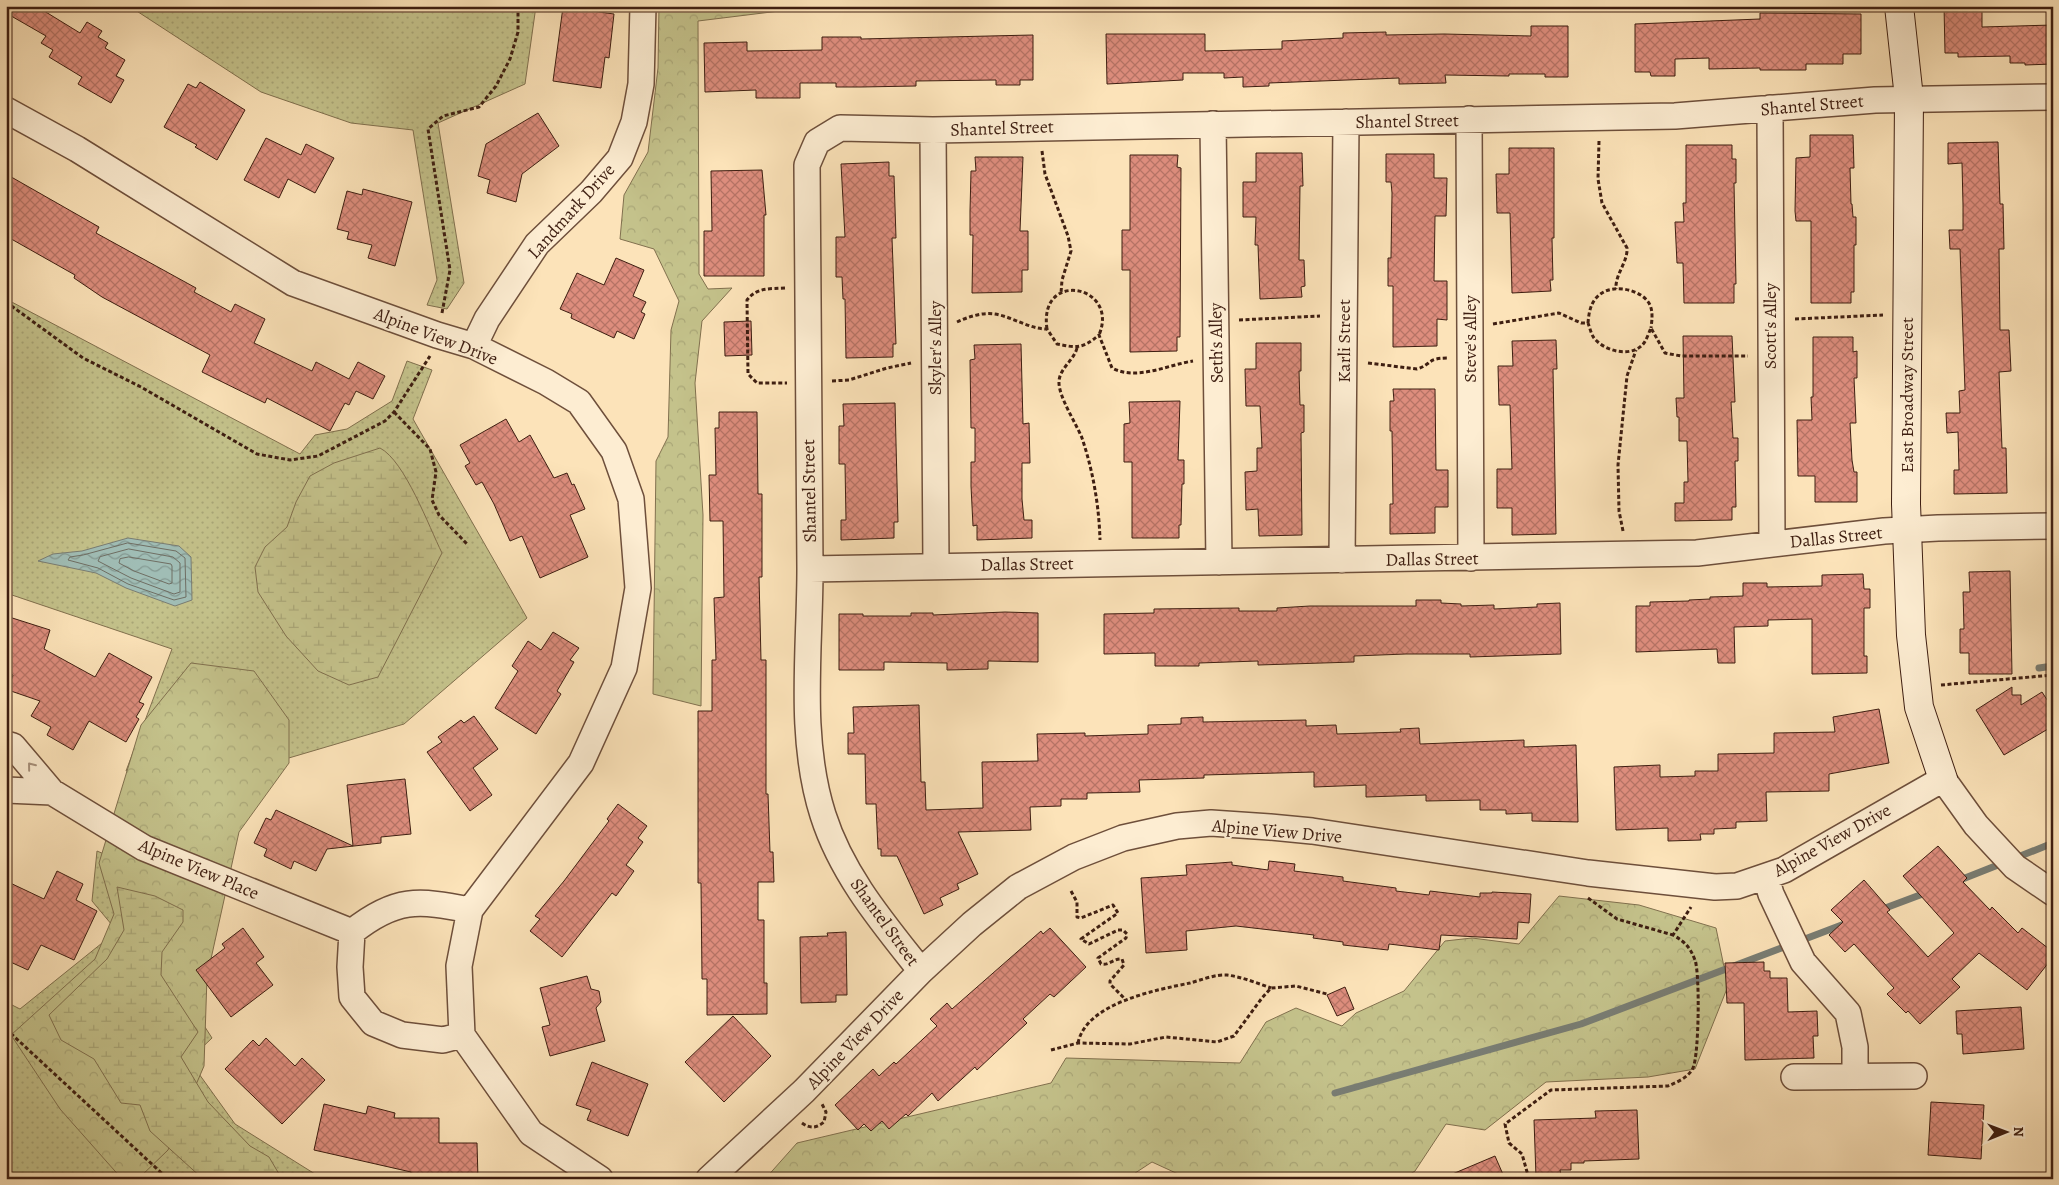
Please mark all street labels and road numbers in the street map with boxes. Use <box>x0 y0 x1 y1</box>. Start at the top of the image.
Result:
street label: Shantel Street <box>1759 89 1865 121</box>
street label: Shantel Street <box>1355 108 1459 134</box>
street label: Shantel Street <box>950 114 1054 142</box>
street label: Landmark Drive <box>522 158 620 264</box>
street label: Scott's Alley <box>1758 282 1782 369</box>
street label: Steve's Alley <box>1458 294 1482 383</box>
street label: Karli Street <box>1332 299 1356 383</box>
street label: Skyler's Alley <box>923 300 947 395</box>
street label: Alpine View Drive <box>370 301 501 371</box>
street label: Seth's Alley <box>1203 302 1229 383</box>
street label: East Broadway Street <box>1895 317 1919 473</box>
street label: Shantel Street <box>796 439 822 543</box>
street label: Dallas Street <box>1788 520 1884 554</box>
street label: Dallas Street <box>1385 546 1479 572</box>
street label: Dallas Street <box>980 551 1074 577</box>
street label: Alpine View Drive <box>1768 798 1895 883</box>
street label: Alpine View Drive <box>1210 813 1343 849</box>
street label: Alpine View Place <box>134 832 263 905</box>
street label: Shantel Street <box>845 873 925 971</box>
street label: Alpine View Drive <box>800 984 909 1095</box>

